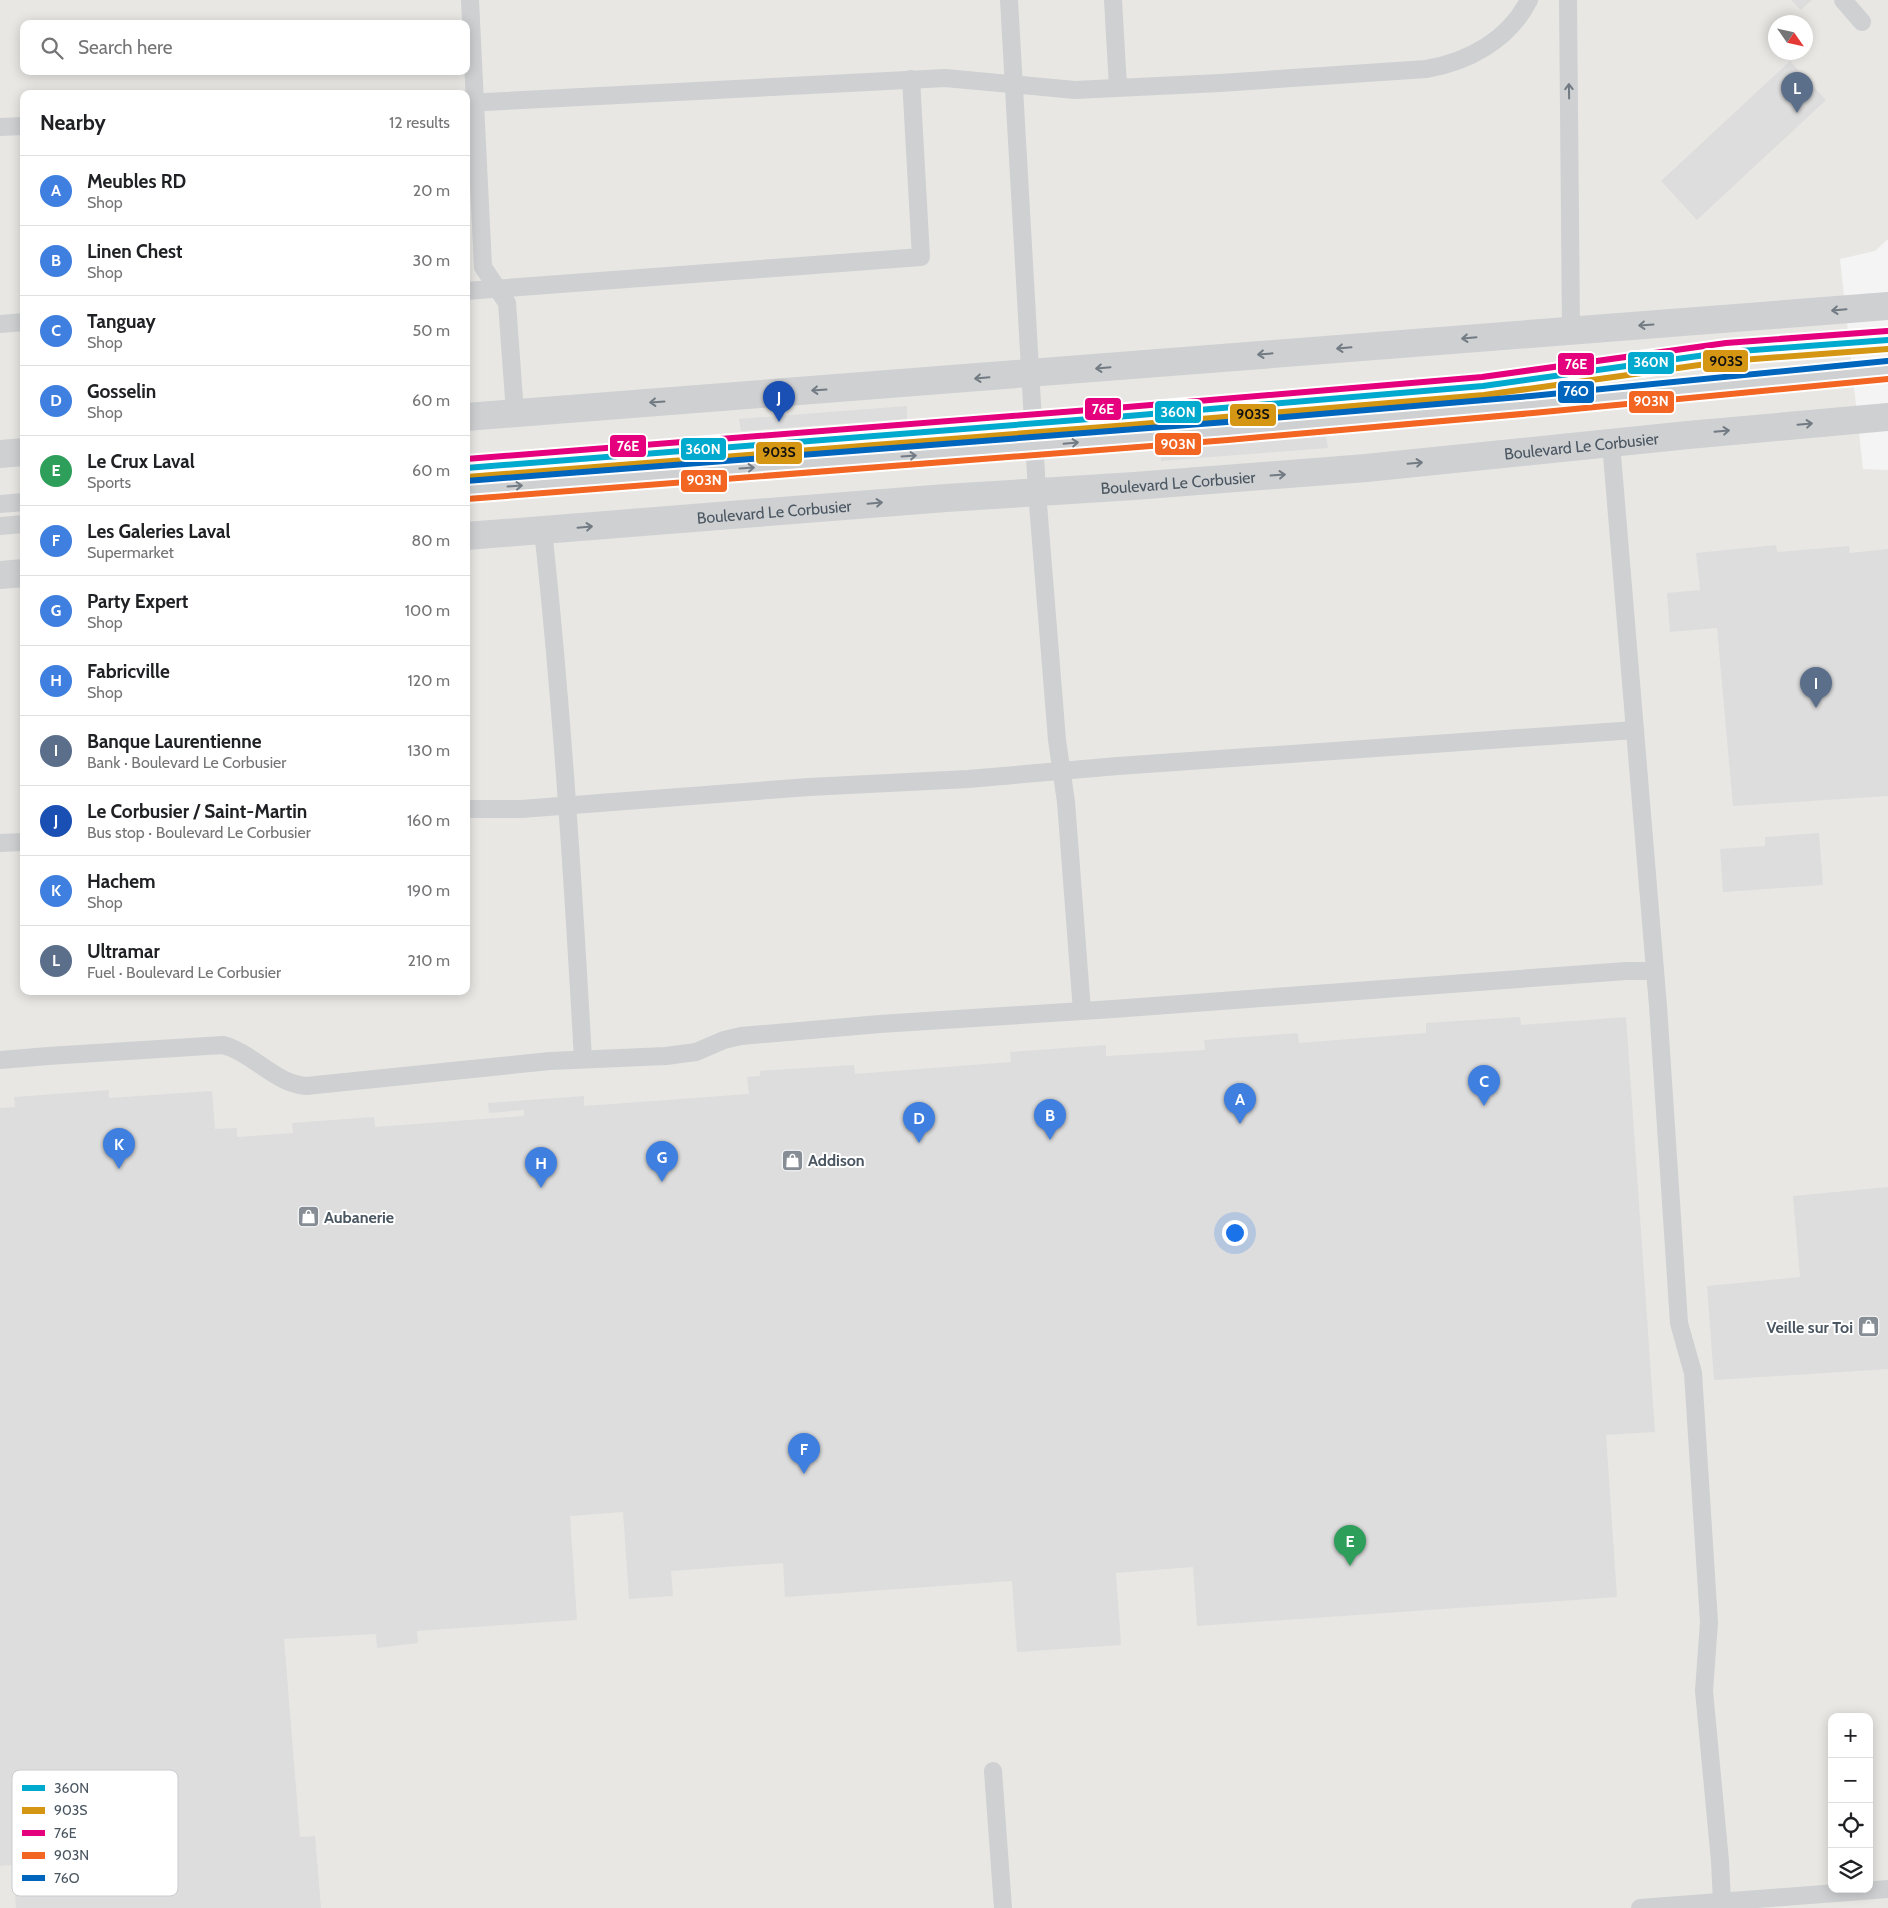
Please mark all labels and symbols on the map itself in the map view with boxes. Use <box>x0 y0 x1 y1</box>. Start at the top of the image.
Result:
north arrow <box>1768 15 1813 60</box>
pin: L <box>1781 72 1813 113</box>
one-way arrow <box>1564 83 1574 99</box>
one-way arrow <box>1832 305 1848 315</box>
one-way arrow <box>1638 320 1654 329</box>
one-way arrow <box>1461 333 1477 343</box>
one-way arrow <box>1336 343 1352 353</box>
line badge: 903S <box>1702 349 1749 373</box>
one-way arrow <box>1258 350 1274 359</box>
line badge: 360N <box>1627 351 1675 375</box>
line badge: 76E <box>1557 352 1595 376</box>
text: 903S <box>1709 352 1743 370</box>
text: 360N <box>1633 353 1669 371</box>
text: 76E <box>1565 355 1587 373</box>
one-way arrow <box>1096 364 1112 373</box>
one-way arrow <box>974 373 990 383</box>
line badge: 76O <box>1557 380 1595 404</box>
pin: J <box>763 381 795 422</box>
text: 76O <box>1563 382 1589 400</box>
one-way arrow <box>812 386 828 395</box>
line badge: 903N <box>1628 390 1675 414</box>
text: 903N <box>1633 392 1669 410</box>
line badge: 76E <box>1084 397 1122 421</box>
one-way arrow <box>650 398 666 407</box>
text: 76E <box>1092 400 1114 418</box>
line badge: 360N <box>1154 400 1202 424</box>
text: 360N <box>1160 403 1196 421</box>
line badge: 903S <box>1229 403 1277 427</box>
text: 903S <box>1236 405 1270 423</box>
one-way arrow <box>1797 419 1813 429</box>
one-way arrow <box>1714 426 1730 436</box>
street label: Boulevard Le Corbusier <box>1503 429 1660 464</box>
line badge: 903N <box>1154 432 1202 456</box>
line badge: 76E <box>609 434 647 458</box>
text: 903N <box>1160 435 1196 453</box>
text: 76E <box>617 437 639 455</box>
line badge: 360N <box>680 437 727 461</box>
one-way arrow <box>1062 438 1078 448</box>
text: 360N <box>685 440 721 458</box>
line badge: 903S <box>755 441 803 465</box>
text: 903S <box>762 443 796 461</box>
one-way arrow <box>900 451 916 461</box>
one-way arrow <box>1406 459 1422 468</box>
one-way arrow <box>738 464 754 473</box>
street label: Boulevard Le Corbusier <box>1100 468 1257 498</box>
line badge: 903N <box>680 469 728 493</box>
one-way arrow <box>1270 470 1286 480</box>
text: 903N <box>686 471 722 489</box>
one-way arrow <box>507 482 523 491</box>
street label: Boulevard Le Corbusier <box>696 496 853 528</box>
one-way arrow <box>867 499 883 508</box>
one-way arrow <box>576 522 592 532</box>
pin: I <box>1800 667 1832 708</box>
pin: C <box>1468 1065 1500 1106</box>
pin: A <box>1224 1083 1256 1124</box>
pin: B <box>1034 1099 1066 1140</box>
pin: D <box>903 1102 935 1143</box>
pin: K <box>103 1128 135 1169</box>
pin: G <box>646 1141 678 1182</box>
pin: H <box>525 1147 557 1188</box>
shop icon: Addison <box>780 1148 804 1172</box>
place label: Addison <box>808 1151 865 1170</box>
shop icon: Aubanerie <box>296 1205 320 1229</box>
place label: Aubanerie <box>324 1208 394 1227</box>
your location <box>1222 1220 1248 1246</box>
shop icon: Veille sur Toi <box>1857 1315 1881 1339</box>
place label: Veille sur Toi <box>1767 1318 1853 1337</box>
pin: F <box>788 1433 820 1474</box>
pin: E <box>1334 1525 1366 1566</box>
legend <box>12 1770 178 1896</box>
text: 360N <box>54 1779 89 1797</box>
text: 903S <box>54 1801 87 1819</box>
text: 76E <box>54 1824 77 1842</box>
text: 903N <box>54 1846 89 1864</box>
text: 76O <box>54 1869 80 1887</box>

